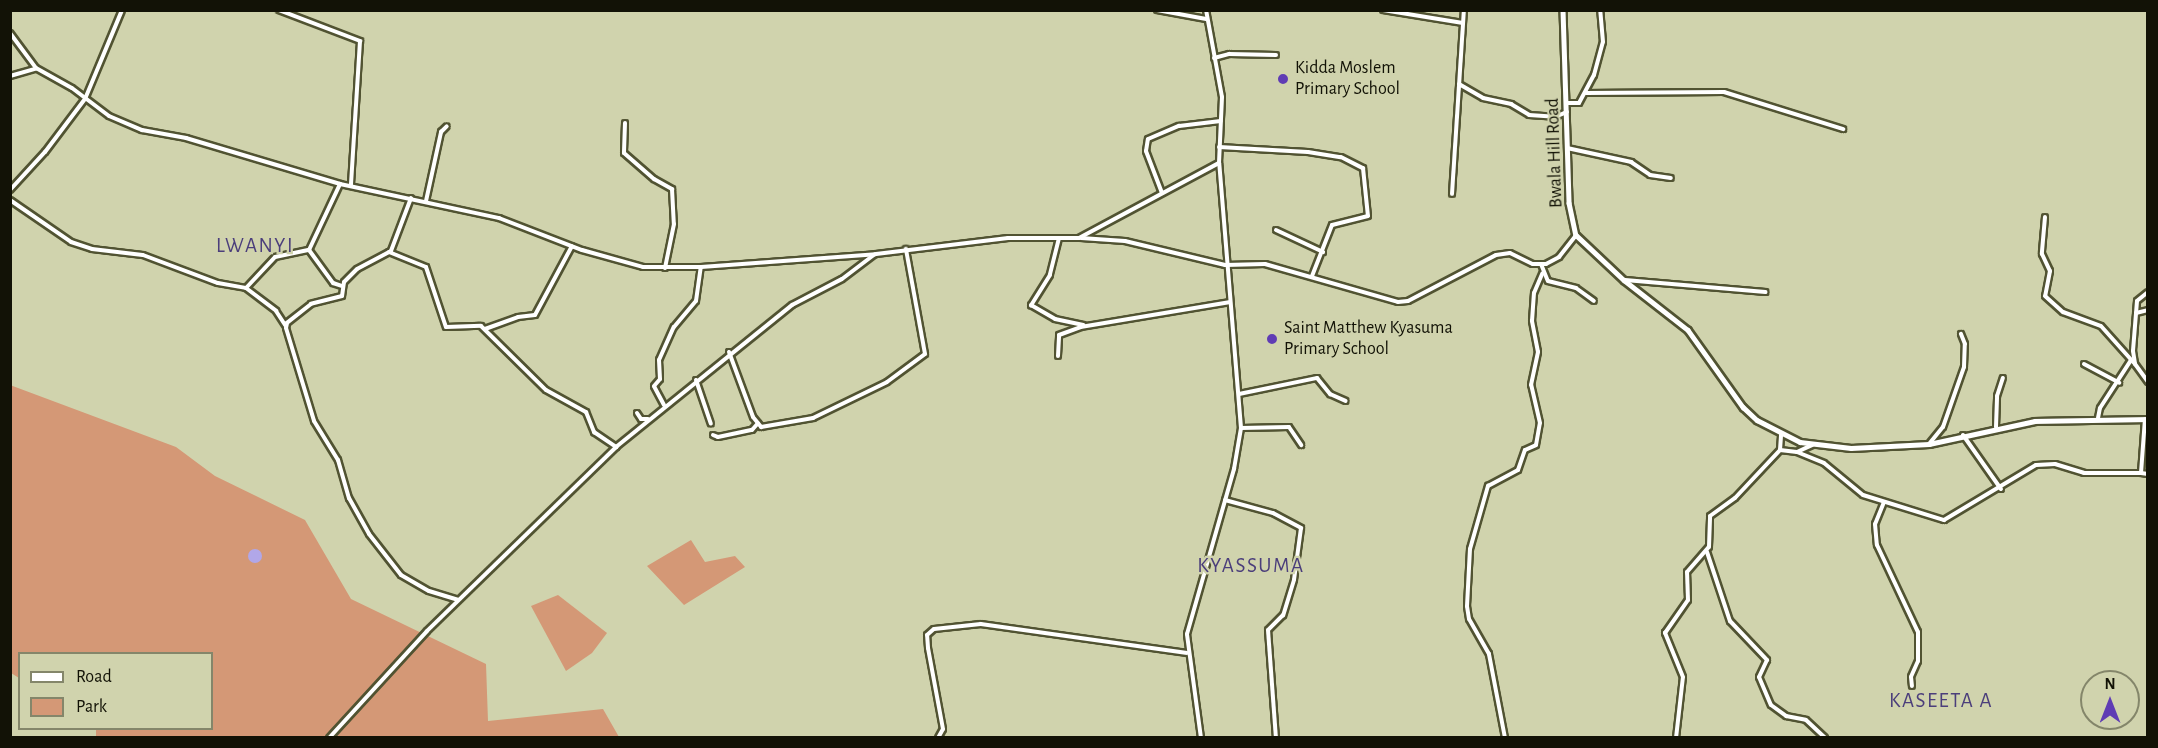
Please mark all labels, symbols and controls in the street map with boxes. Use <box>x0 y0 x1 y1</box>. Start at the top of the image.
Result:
place label: Kidda Moslem Primary School <box>1295 58 1400 100</box>
marker: Kidda Moslem Primary School <box>1276 72 1290 86</box>
street label: Bwala Hill Road <box>1542 98 1568 208</box>
district label: LWANYI <box>216 233 294 259</box>
place label: Saint Matthew Kyasuma Primary School <box>1284 318 1453 360</box>
marker: Saint Matthew Kyasuma Primary School <box>1265 332 1279 346</box>
district label: KYASSUMA <box>1197 553 1305 579</box>
legend <box>18 652 213 730</box>
text: Road <box>76 668 112 686</box>
north arrow <box>2080 670 2140 730</box>
text: N <box>2104 676 2116 692</box>
district label: KASEETA A <box>1889 688 1993 714</box>
text: Park <box>76 698 107 716</box>

